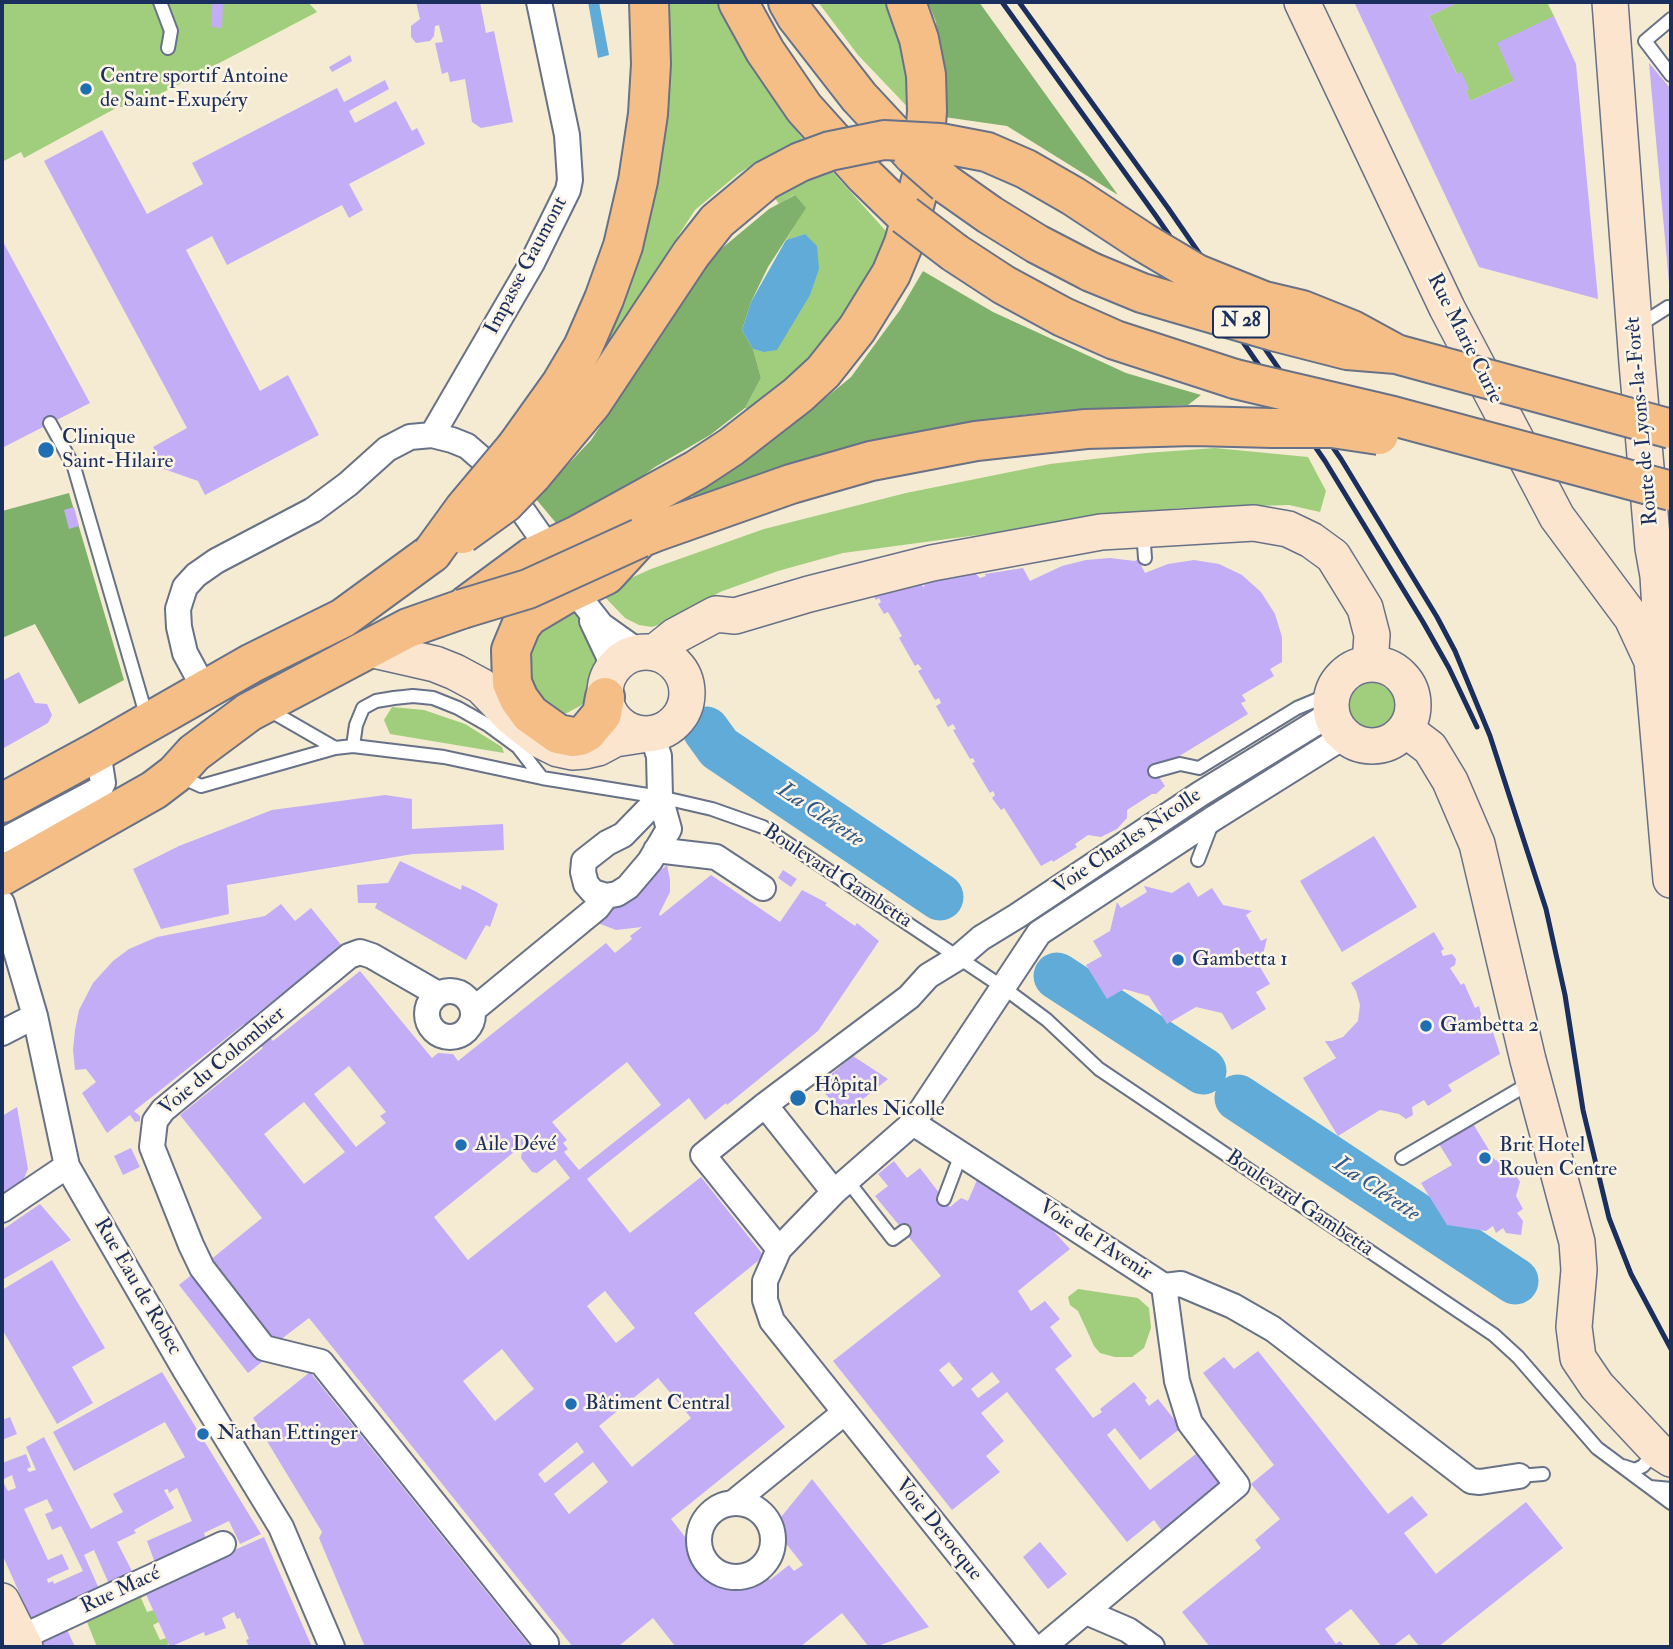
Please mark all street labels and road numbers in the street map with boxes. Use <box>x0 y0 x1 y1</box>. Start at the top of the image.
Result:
street label: Impasse Gaumont <box>480 193 574 339</box>
street label: Rue Marie Curie <box>1420 270 1508 408</box>
road number: N 28 <box>1213 306 1269 338</box>
street label: Route de Lyons-la-Forêt <box>1621 316 1665 526</box>
street label: Voie Charles Nicolle <box>1050 783 1206 901</box>
street label: Boulevard Gambetta <box>758 819 916 935</box>
street label: Voie du Colombier <box>155 1002 291 1122</box>
street label: Boulevard Gambetta <box>1220 1145 1378 1263</box>
street label: Voie de l'Avenir <box>1034 1195 1156 1287</box>
street label: Rue Eau de Robec <box>88 1214 186 1360</box>
street label: Voie Derocque <box>889 1474 987 1586</box>
street label: Rue Macé <box>77 1562 165 1620</box>

